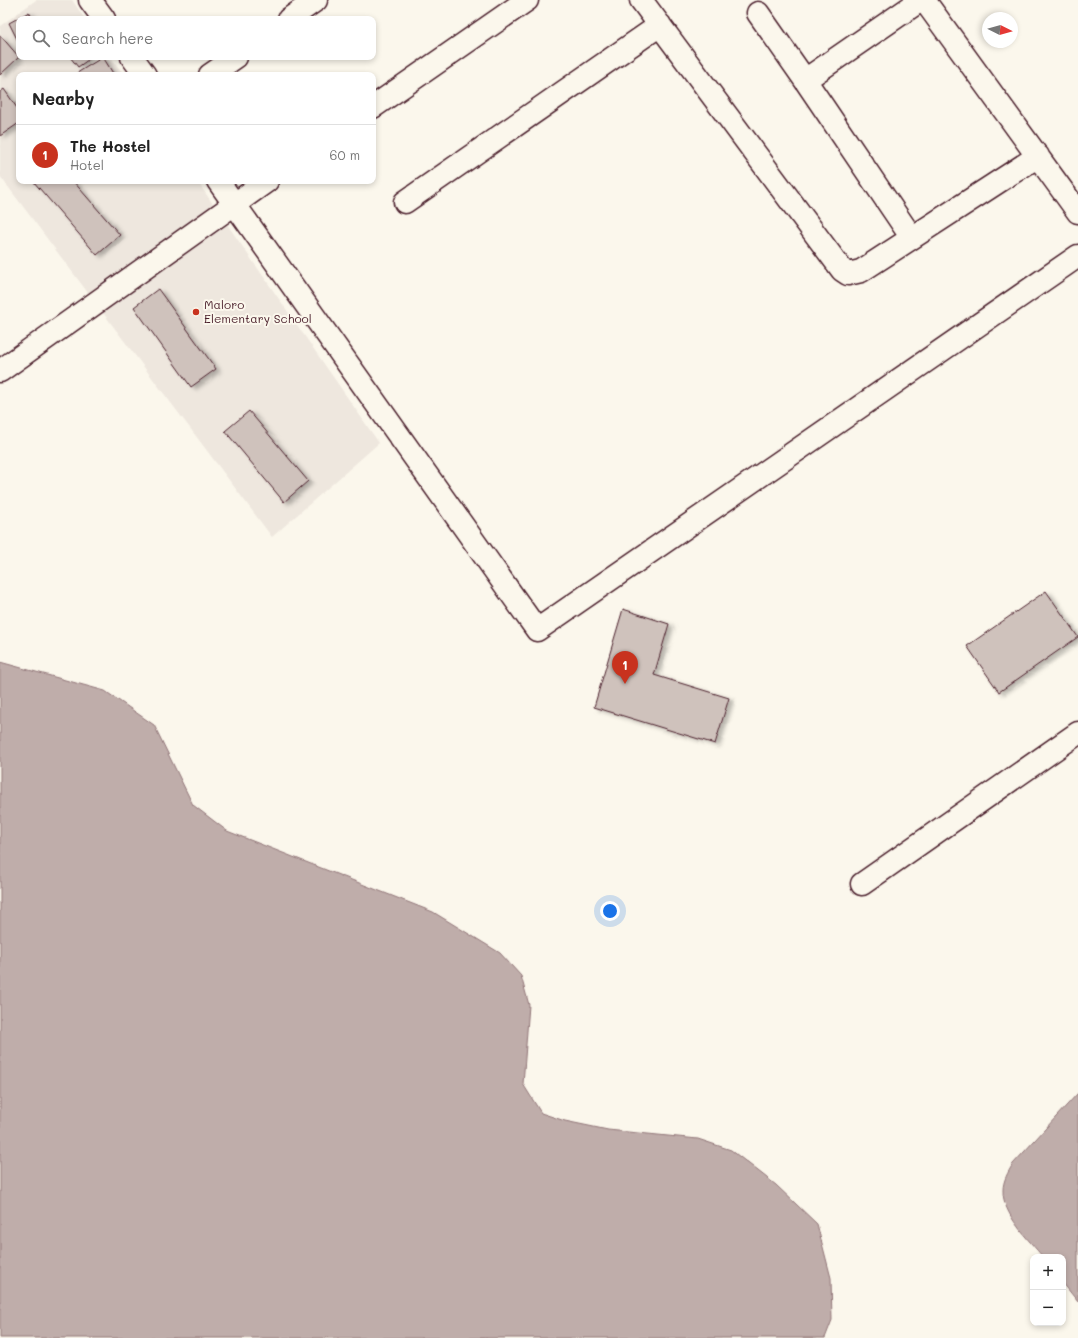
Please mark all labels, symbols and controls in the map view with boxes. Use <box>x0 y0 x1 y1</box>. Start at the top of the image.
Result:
north arrow <box>982 12 1018 48</box>
search box <box>16 16 376 60</box>
icon: search <box>30 27 52 49</box>
text: Search here <box>62 28 153 48</box>
text: Nearby <box>32 87 94 109</box>
text: The Hostel <box>70 136 150 156</box>
text: 1 <box>42 146 48 163</box>
text: 60 m <box>330 146 360 163</box>
text: Hotel <box>70 156 104 173</box>
place label: Maloro Elementary School <box>204 296 312 326</box>
marker: Maloro Elementary School <box>191 307 201 317</box>
pin: 1 <box>612 651 638 684</box>
your location <box>600 901 620 921</box>
map controls <box>1030 1254 1066 1326</box>
button: + <box>1030 1254 1066 1290</box>
button: − <box>1030 1290 1066 1326</box>

